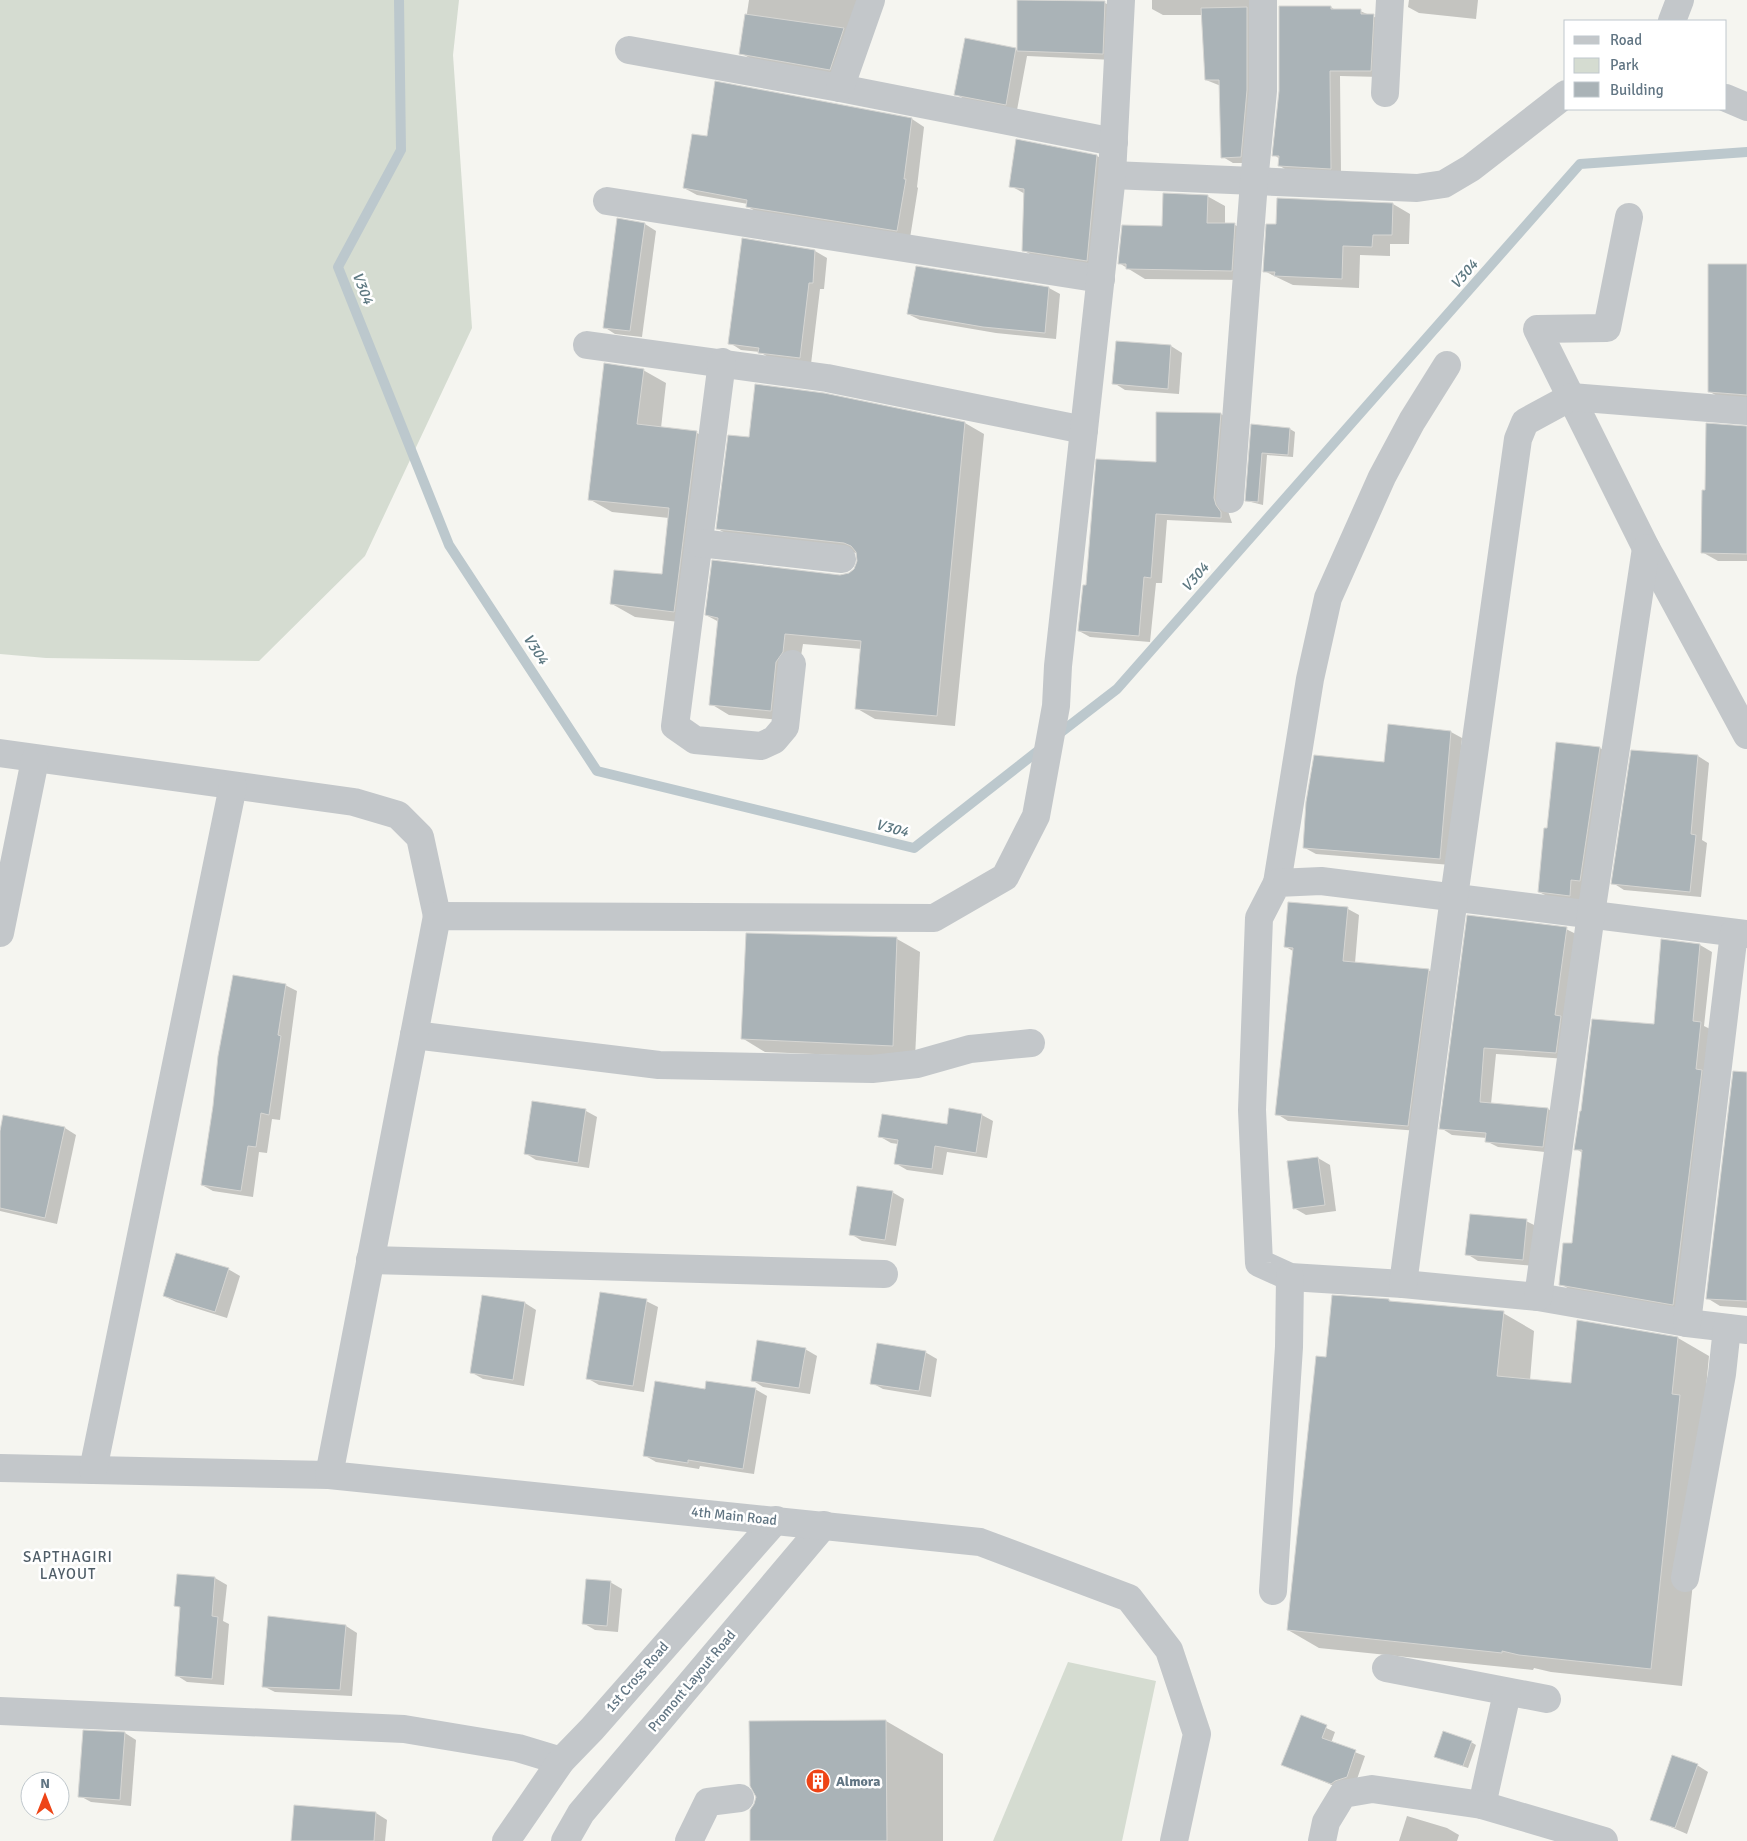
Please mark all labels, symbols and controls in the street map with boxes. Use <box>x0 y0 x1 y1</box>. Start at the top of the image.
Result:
legend <box>1564 20 1727 110</box>
text: Road <box>1610 31 1642 49</box>
text: Park <box>1610 56 1639 74</box>
text: Building <box>1610 81 1664 99</box>
water label: V304 <box>1446 255 1482 292</box>
water label: V304 <box>348 269 378 307</box>
water label: V304 <box>1177 558 1213 595</box>
water label: V304 <box>519 630 553 668</box>
water label: V304 <box>874 815 911 841</box>
street label: 4th Main Road <box>690 1503 778 1529</box>
district label: SAPTHAGIRI LAYOUT <box>23 1548 113 1583</box>
street label: Promont Layout Road <box>645 1627 739 1735</box>
street label: 1st Cross Road <box>602 1638 672 1716</box>
building icon: Almora <box>805 1768 831 1794</box>
north arrow <box>20 1771 70 1821</box>
place label: Almora <box>836 1773 880 1790</box>
text: N <box>40 1775 50 1792</box>

